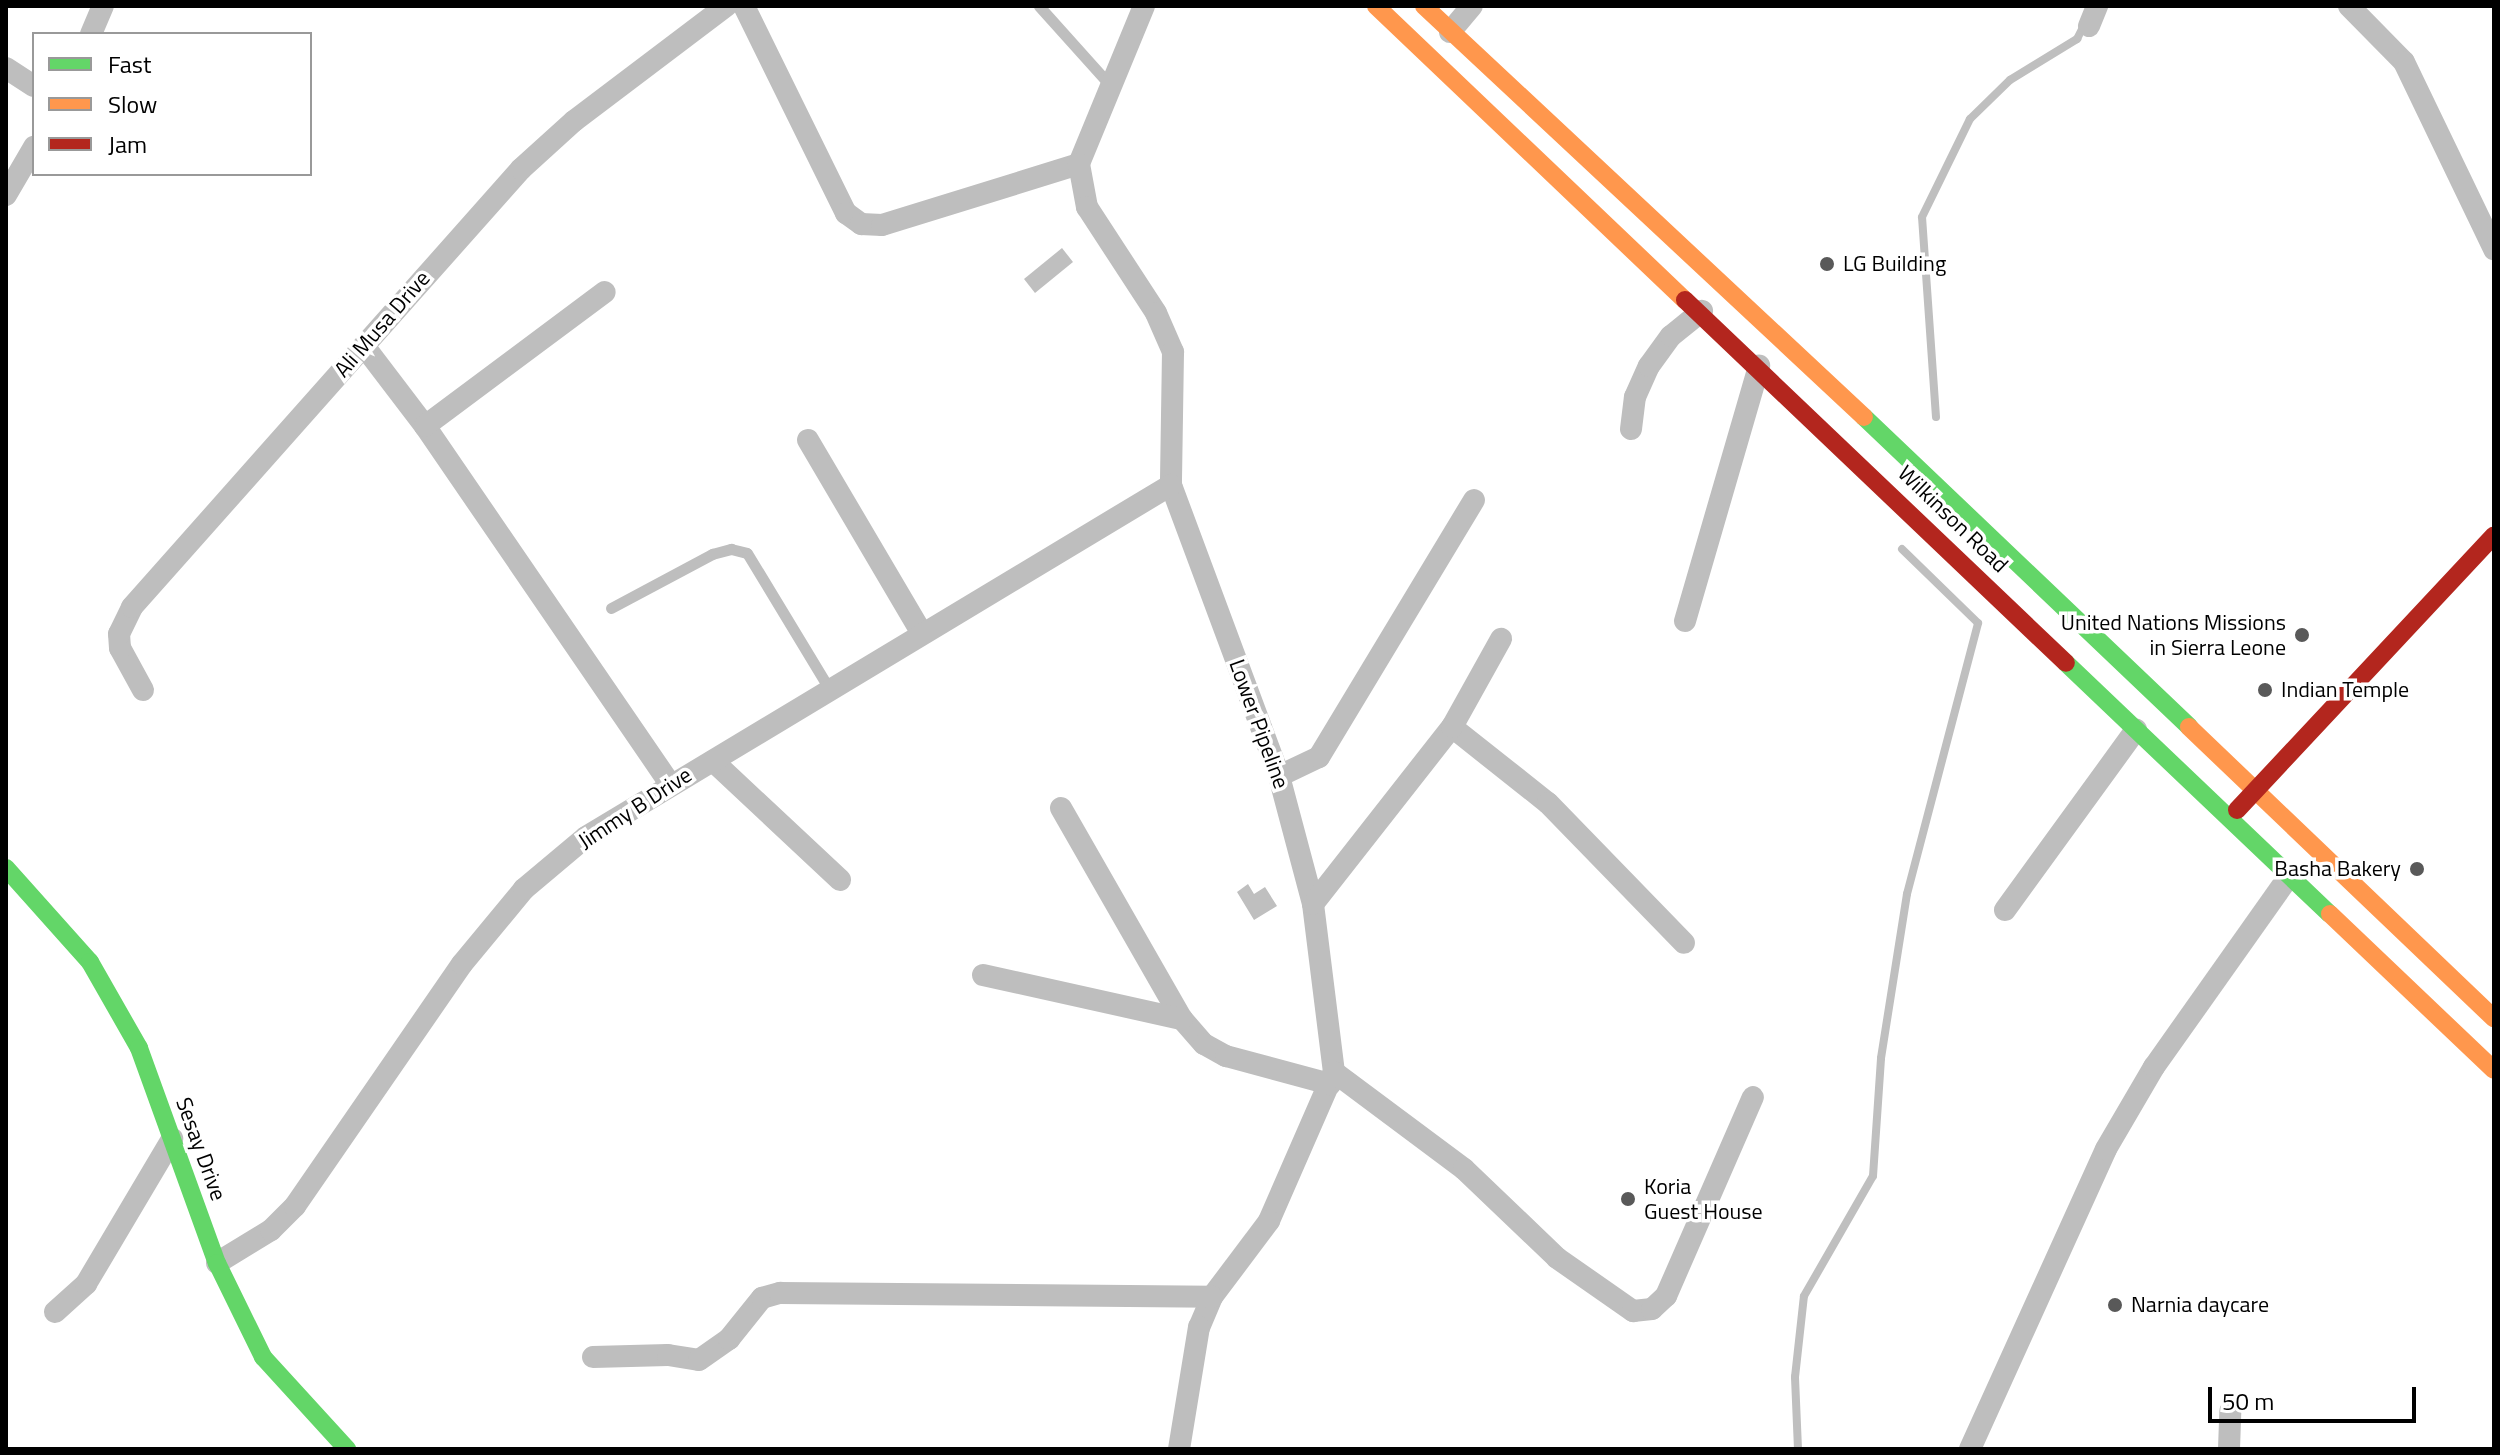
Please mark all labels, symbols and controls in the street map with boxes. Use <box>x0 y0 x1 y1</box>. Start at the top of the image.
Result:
legend <box>32 32 312 176</box>
text: Fast <box>108 46 151 82</box>
text: Slow <box>108 86 157 122</box>
text: Jam <box>108 126 147 162</box>
place label: LG Building <box>1843 251 1946 277</box>
marker: LG Building <box>1818 255 1836 273</box>
street label: Ali Musa Drive <box>329 265 435 383</box>
street label: Wilkinson Road <box>1893 460 2013 578</box>
place label: United Nations Missions in Sierra Leone <box>2061 609 2286 660</box>
marker: United Nations Missions in Sierra Leone <box>2293 626 2311 644</box>
street label: Lower Pipeline <box>1223 656 1295 792</box>
place label: Indian Temple <box>2281 677 2409 703</box>
marker: Indian Temple <box>2256 681 2274 699</box>
street label: Jimmy B Drive <box>573 762 697 854</box>
place label: Basha Bakery <box>2274 856 2401 882</box>
marker: Basha Bakery <box>2408 860 2426 878</box>
street label: Sesay Drive <box>170 1094 232 1204</box>
place label: Koria Guest House <box>1644 1173 1763 1224</box>
marker: Koria Guest House <box>1619 1190 1637 1208</box>
place label: Narnia daycare <box>2131 1292 2269 1318</box>
marker: Narnia daycare <box>2106 1296 2124 1314</box>
scale bar <box>2212 1371 2420 1421</box>
text: 50 m <box>2222 1383 2274 1419</box>

